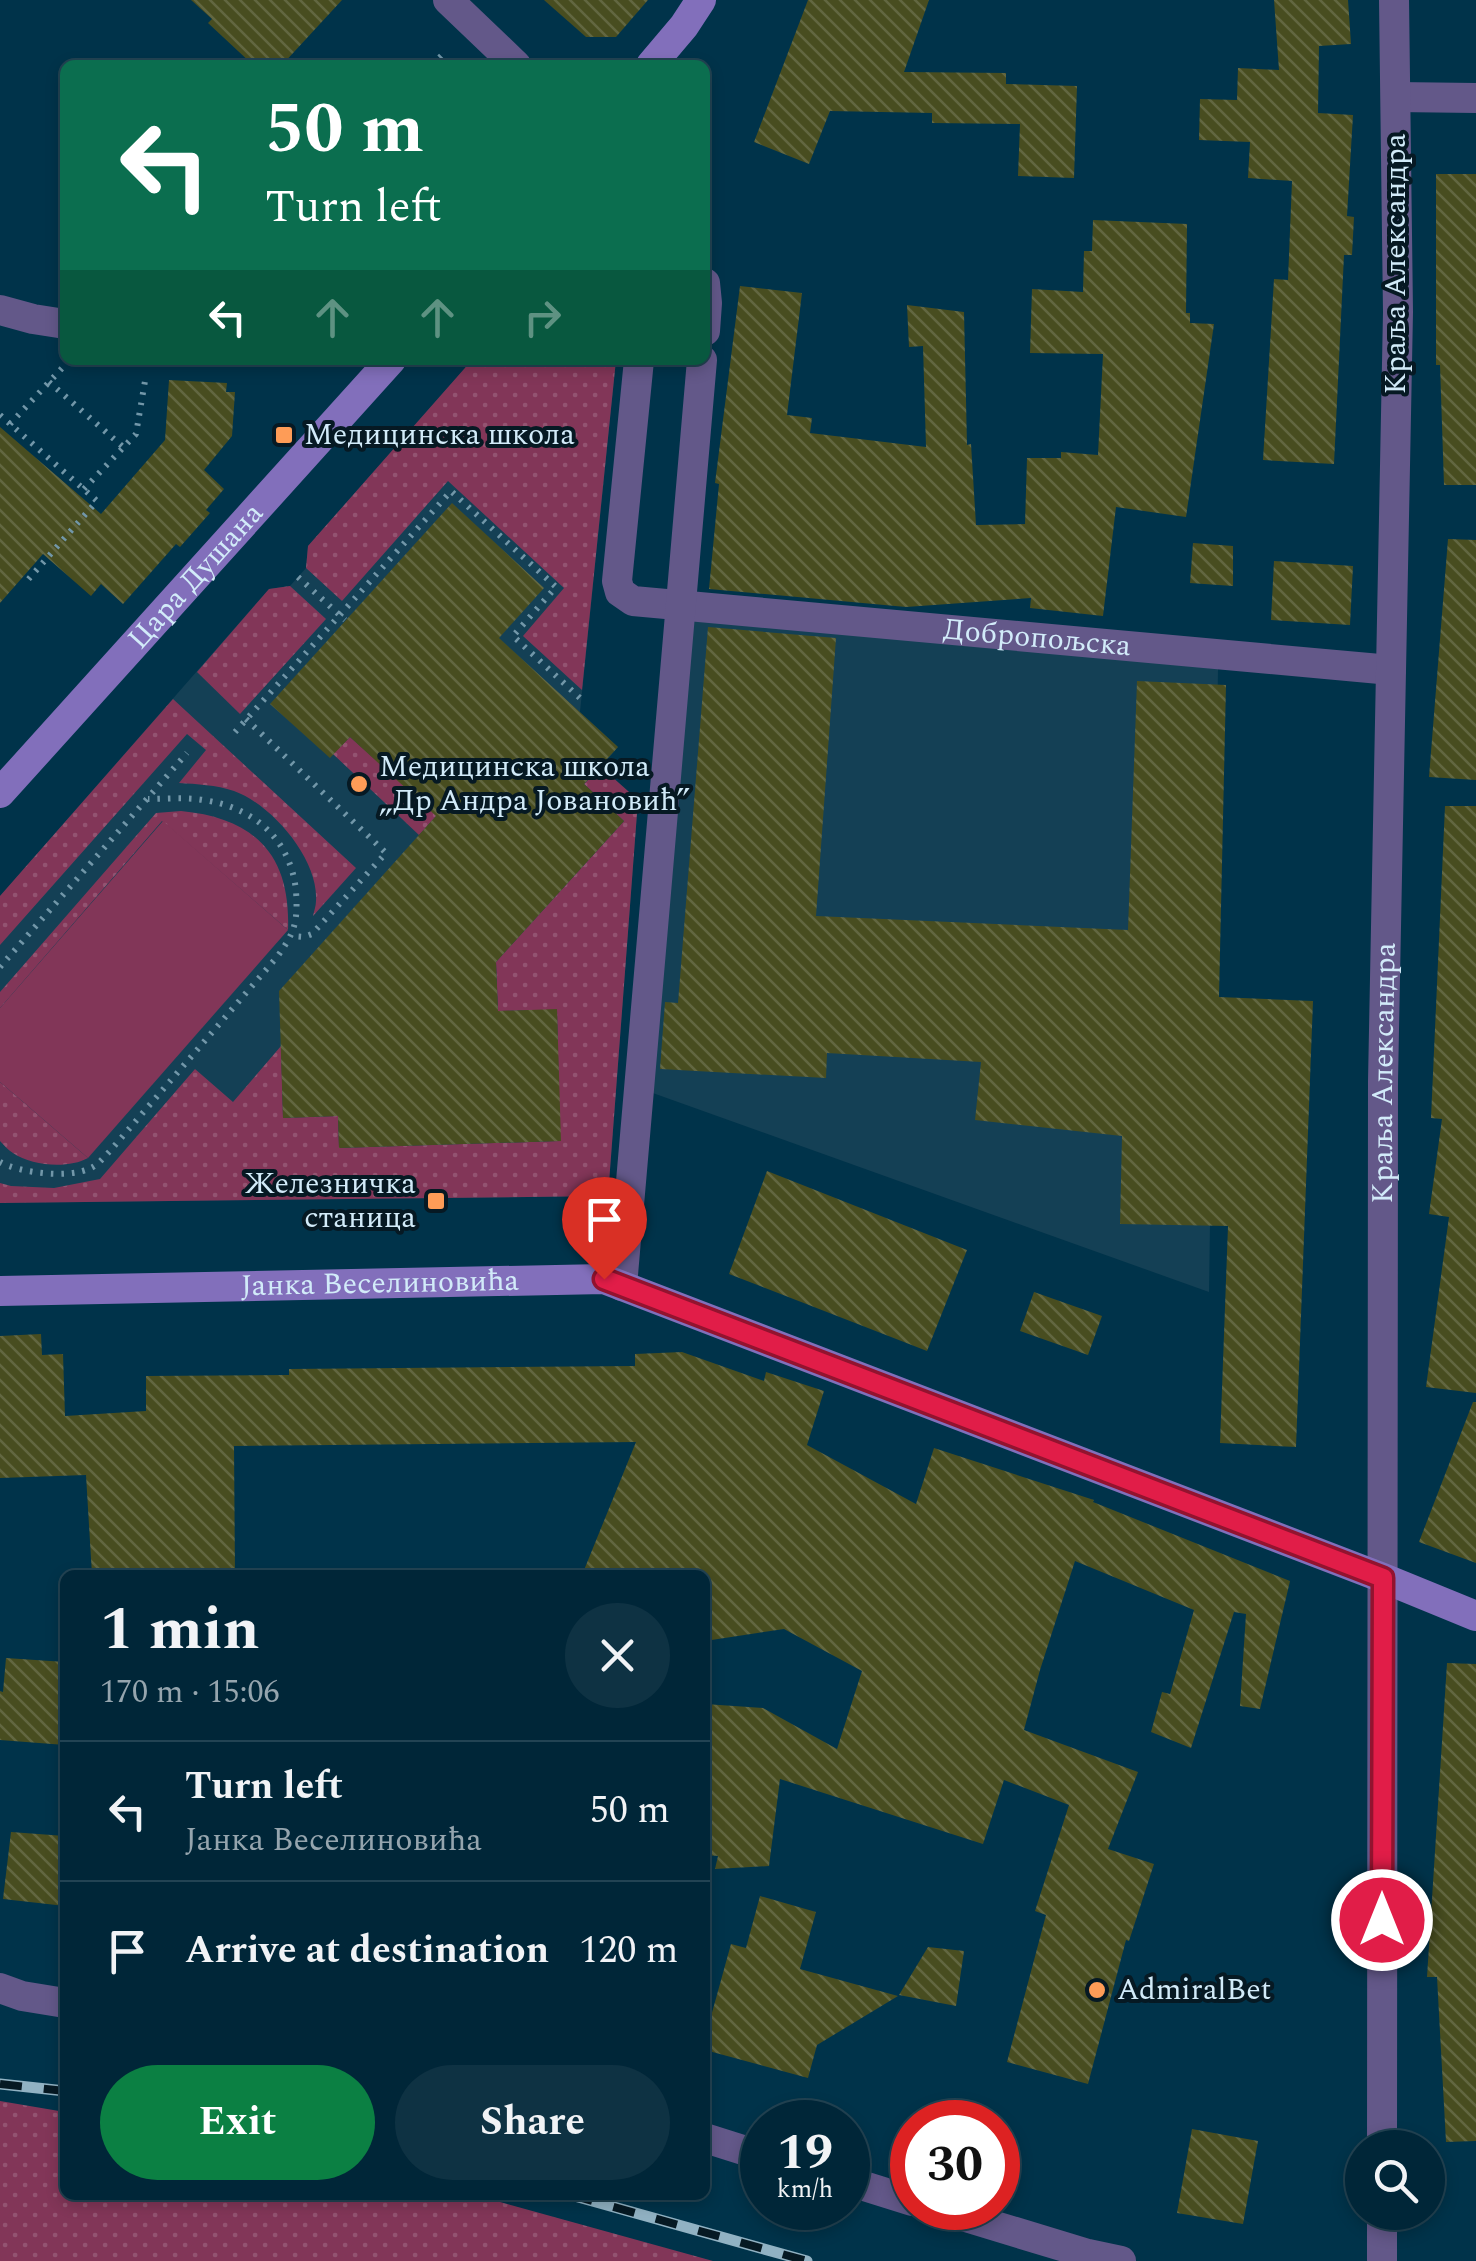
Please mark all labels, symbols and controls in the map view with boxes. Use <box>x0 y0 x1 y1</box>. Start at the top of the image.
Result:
text: 50 m <box>265 77 424 183</box>
icon: left <box>100 100 230 230</box>
street label: Краља Александра <box>1373 133 1419 395</box>
text: Turn left <box>265 173 442 242</box>
icon: left <box>200 290 255 345</box>
icon: ahead <box>305 290 360 345</box>
icon: ahead <box>410 290 465 345</box>
icon: right <box>515 290 570 345</box>
place label: Медицинска школа <box>304 412 575 458</box>
marker: Медицинска школа <box>273 424 295 446</box>
street label: Цара Душана <box>117 492 275 660</box>
street label: Добропољска <box>941 606 1133 669</box>
place label: Медицинска школа „Др Андра Јовановић” <box>379 744 690 824</box>
marker: Медицинска школа „Др Андра Јовановић” <box>348 773 370 795</box>
street label: Краља Александра <box>1360 942 1409 1204</box>
place label: Железничка станица <box>245 1161 416 1241</box>
pin <box>562 1177 647 1280</box>
marker: Железничка станица <box>425 1190 447 1212</box>
icon: arrive <box>577 1192 632 1247</box>
street label: Јанка Веселиновића <box>240 1258 520 1309</box>
text: 1 min <box>100 1584 260 1676</box>
button: close <box>565 1603 670 1708</box>
text: 170 m · 15:06 <box>100 1668 280 1717</box>
text: Turn left <box>185 1758 343 1816</box>
text: 50 m <box>590 1782 670 1840</box>
icon: left <box>100 1784 155 1839</box>
text: Јанка Веселиновића <box>185 1816 482 1865</box>
position arrow <box>1330 1868 1434 1972</box>
text: Arrive at destination <box>185 1922 549 1980</box>
text: 120 m <box>579 1922 678 1980</box>
icon: arrive <box>100 1924 155 1979</box>
place label: AdmiralBet <box>1117 1967 1271 2013</box>
marker: AdmiralBet <box>1086 1979 1108 2001</box>
button: Exit <box>100 2065 375 2180</box>
button: Share <box>395 2065 670 2180</box>
speed limit sign: 30 <box>890 2100 1020 2230</box>
text: 19 <box>777 2115 833 2191</box>
map controls <box>1345 2130 1445 2230</box>
button: search <box>1345 2130 1445 2230</box>
text: km/h <box>777 2171 833 2209</box>

